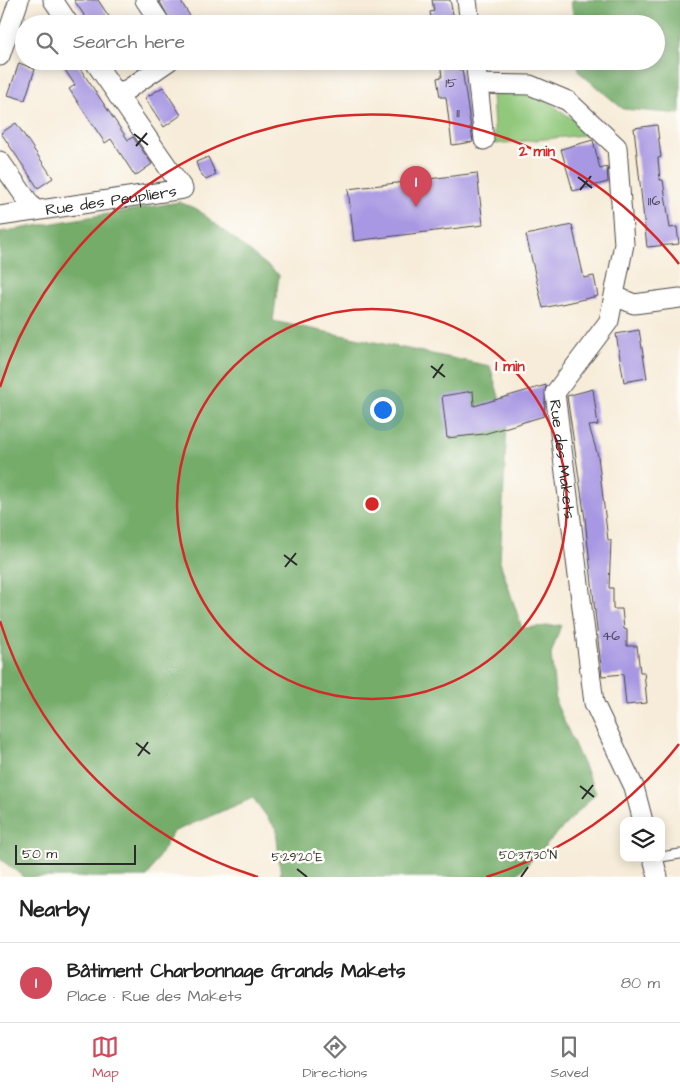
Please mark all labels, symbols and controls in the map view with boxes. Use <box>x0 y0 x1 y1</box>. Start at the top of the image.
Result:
search box <box>15 15 665 70</box>
icon: search <box>33 29 61 57</box>
text: Search here <box>73 29 185 56</box>
house number: 15 <box>445 73 457 93</box>
house number: 11 <box>456 103 460 123</box>
text: 2 min <box>518 141 556 162</box>
pin: 1 <box>400 166 432 207</box>
street label: Rue des Peupliers <box>44 180 178 221</box>
house number: 116 <box>648 191 660 211</box>
text: 1 min <box>495 356 525 377</box>
your location <box>370 397 396 423</box>
street label: Rue des Makets <box>544 398 581 520</box>
centre of rings <box>363 495 381 513</box>
house number: 46 <box>602 626 620 646</box>
map controls <box>620 817 665 862</box>
button: layers <box>620 817 665 862</box>
scale bar <box>15 842 136 865</box>
text: 50 m <box>22 844 57 864</box>
text: 50°37'30"N <box>499 847 558 864</box>
text: 5°29'20"E <box>271 849 323 866</box>
text: Nearby <box>20 895 90 924</box>
text: Bâtiment Charbonnage Grands Makets <box>67 958 406 985</box>
text: 1 <box>35 972 37 994</box>
text: 80 m <box>621 972 660 994</box>
text: Place · Rue des Makets <box>67 985 242 1007</box>
tab: Map <box>91 1033 119 1083</box>
tab: Directions <box>302 1033 367 1083</box>
tab: Saved <box>550 1033 589 1083</box>

